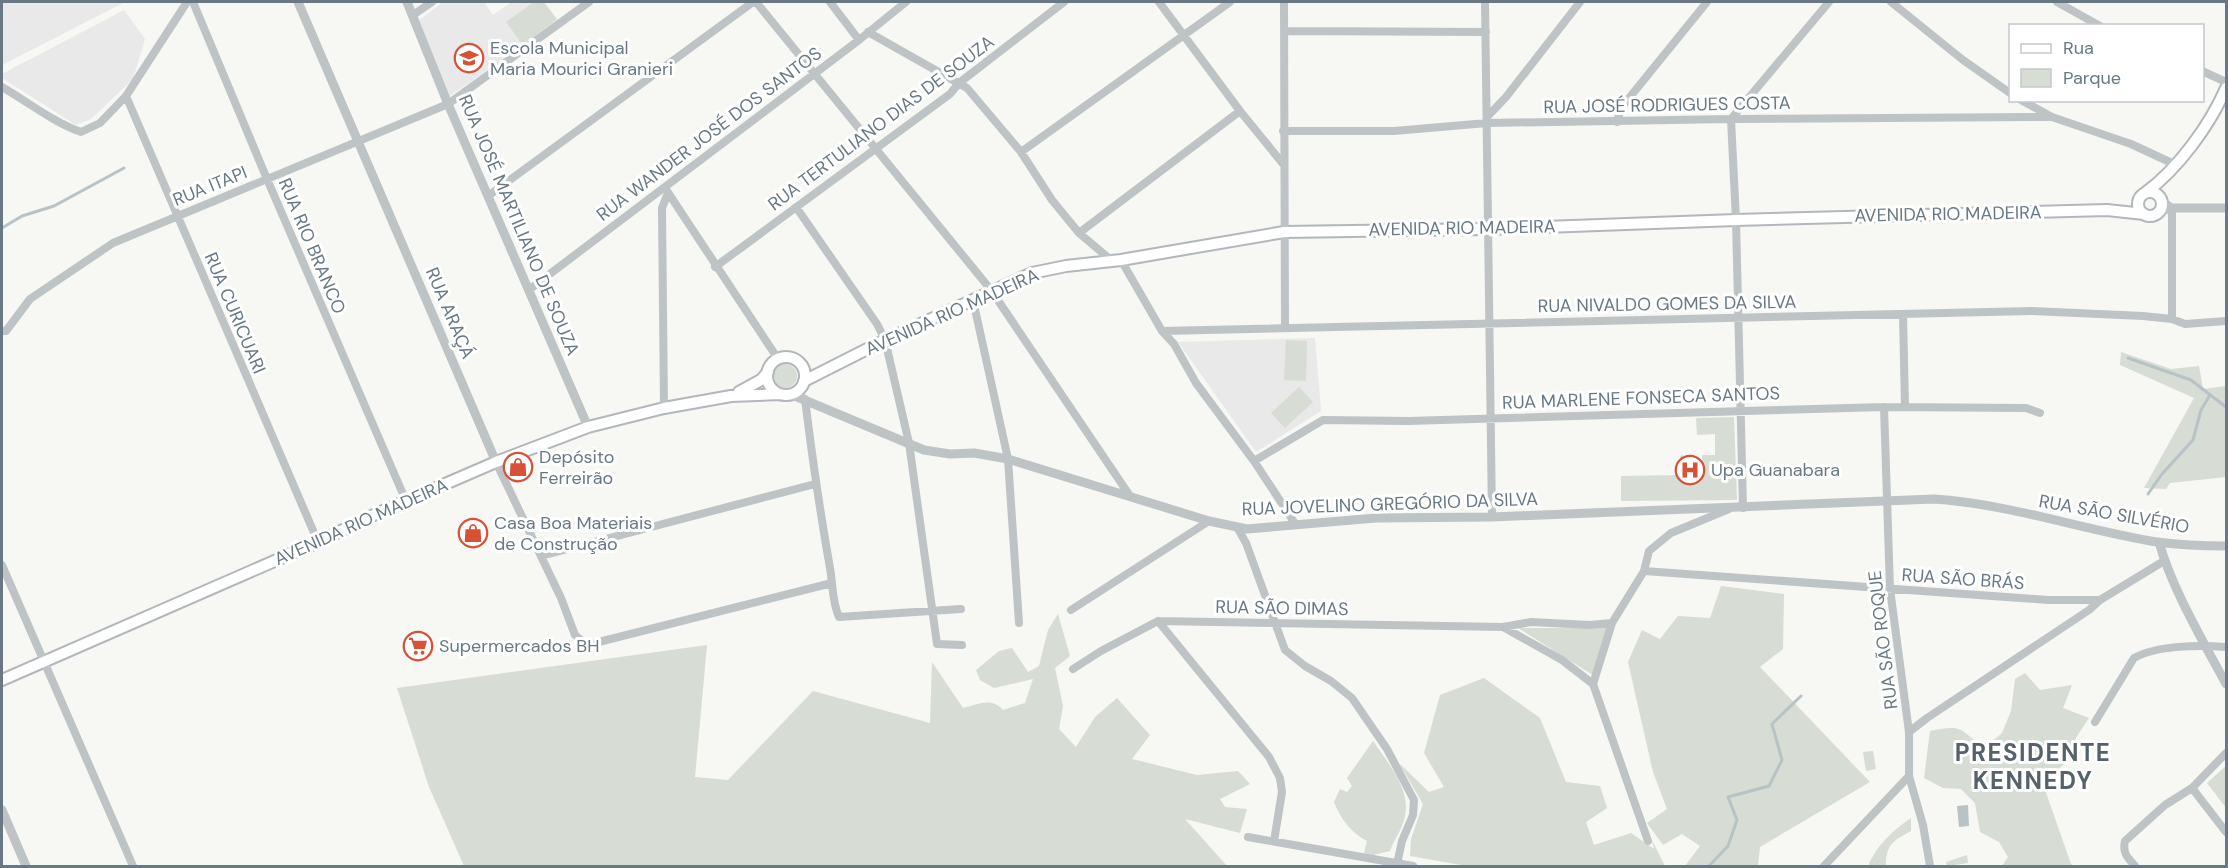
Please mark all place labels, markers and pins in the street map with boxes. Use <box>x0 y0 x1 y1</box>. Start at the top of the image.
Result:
place label: Escola Municipal Maria Mourici Granieri <box>490 36 673 81</box>
school or university icon: Escola Municipal Maria Mourici Granieri <box>453 42 485 74</box>
place label: Depósito Ferreirão <box>539 445 614 490</box>
shop icon: Depósito Ferreirão <box>502 451 534 483</box>
hospital icon: Upa Guanabara <box>1674 454 1706 486</box>
place label: Upa Guanabara <box>1711 458 1840 482</box>
place label: Casa Boa Materiais de Construção <box>494 511 652 556</box>
shop icon: Casa Boa Materiais de Construção <box>457 517 489 549</box>
supermarket icon: Supermercados BH <box>402 630 434 662</box>
place label: Supermercados BH <box>439 634 599 658</box>

